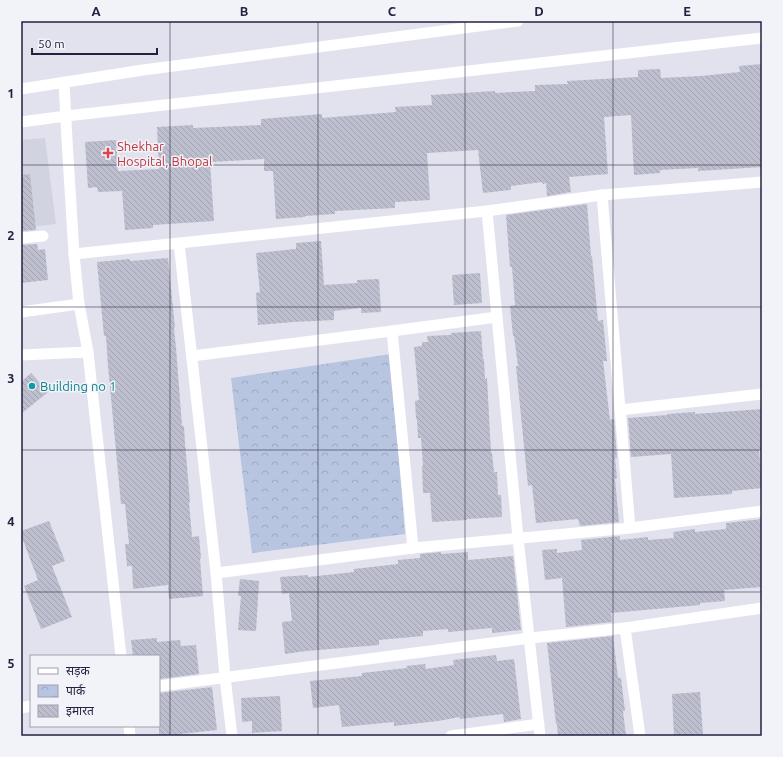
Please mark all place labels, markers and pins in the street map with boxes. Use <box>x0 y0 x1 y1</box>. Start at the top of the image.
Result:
place label: Shekhar Hospital, Bhopal <box>117 139 213 169</box>
marker: Shekhar Hospital, Bhopal <box>102 147 114 159</box>
place label: Building no 1 <box>40 379 116 393</box>
marker: Building no 1 <box>27 381 37 391</box>

